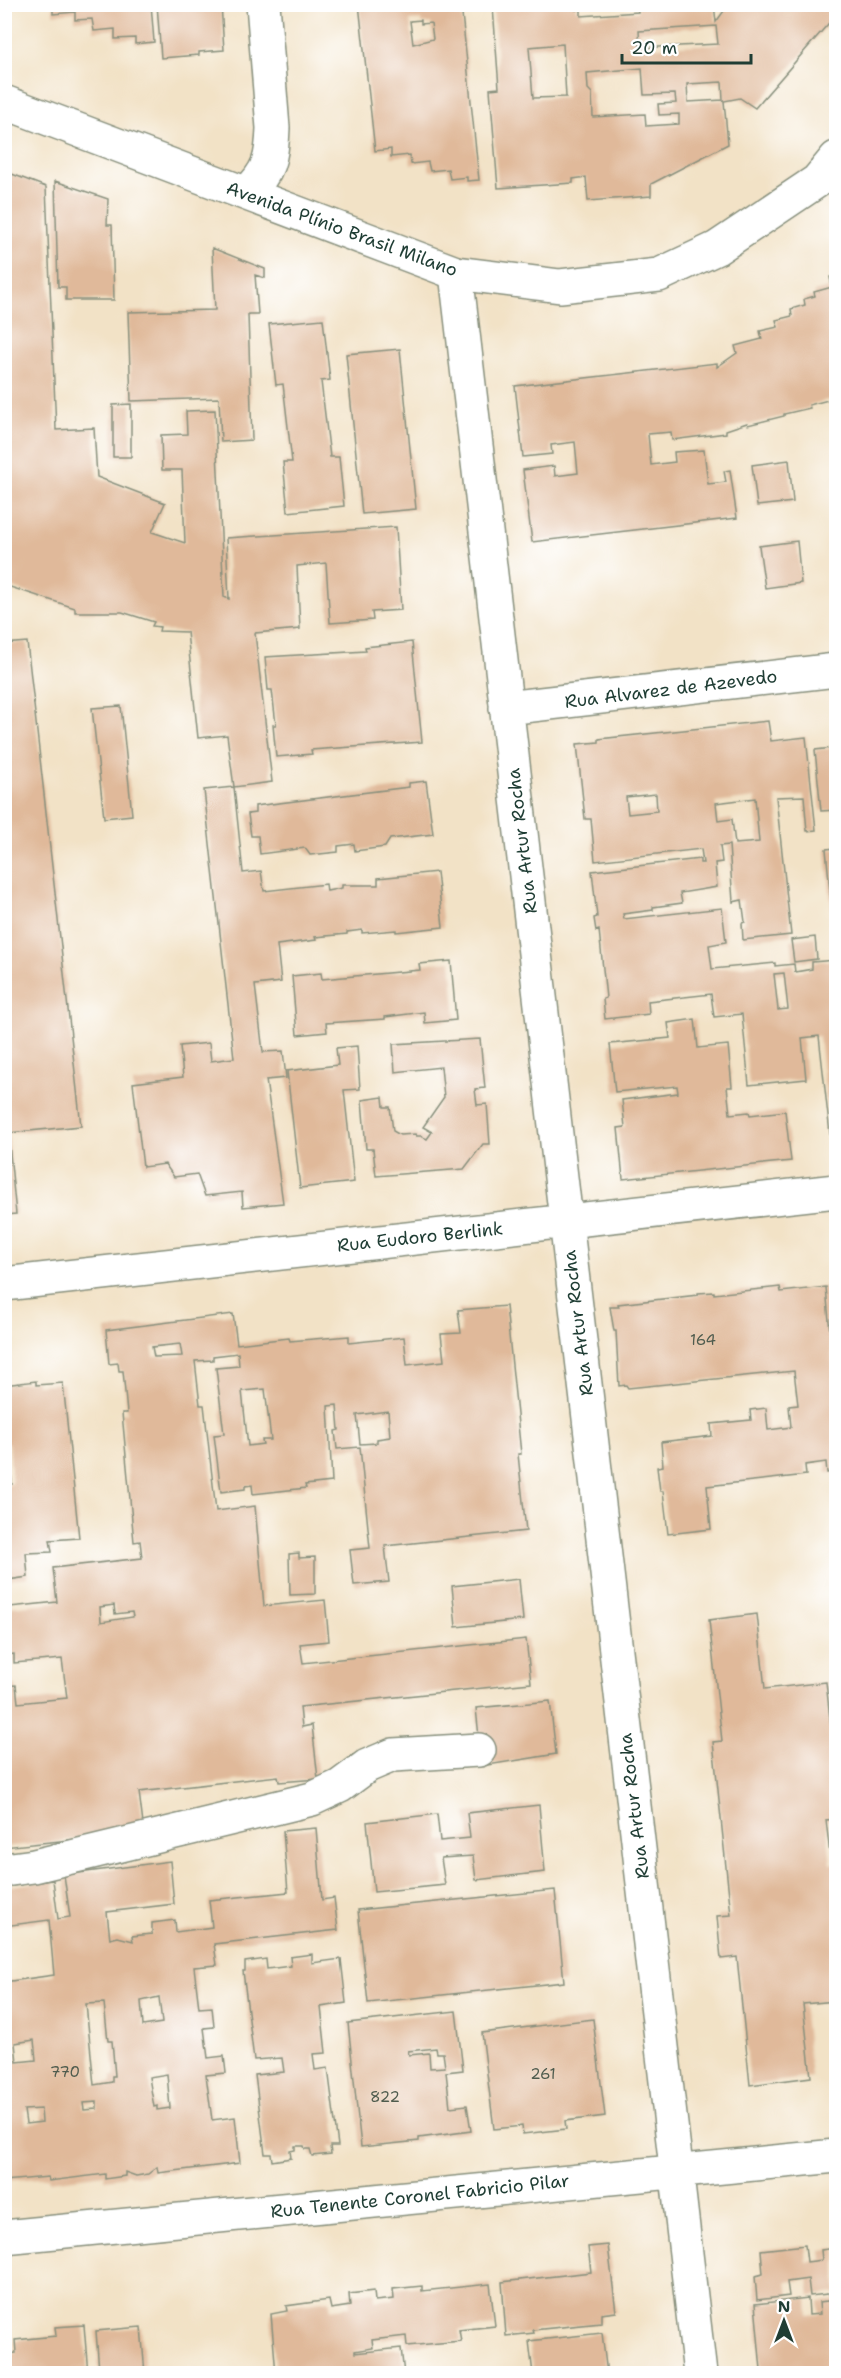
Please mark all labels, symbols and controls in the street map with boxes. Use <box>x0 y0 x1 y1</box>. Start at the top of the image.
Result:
scale bar <box>622 27 751 65</box>
text: 20 m <box>631 36 677 60</box>
street label: Avenida Plínio Brasil Milano <box>223 176 461 282</box>
street label: Rua Alvarez de Azevedo <box>563 664 779 714</box>
street label: Rua Artur Rocha <box>501 767 543 915</box>
street label: Rua Eudoro Berlink <box>336 1216 504 1258</box>
street label: Rua Artur Rocha <box>557 1249 599 1397</box>
house number: 164 <box>690 1330 716 1350</box>
street label: Rua Artur Rocha <box>613 1732 655 1880</box>
house number: 770 <box>50 2062 80 2082</box>
house number: 261 <box>530 2064 556 2084</box>
house number: 822 <box>370 2087 400 2107</box>
street label: Rua Tenente Coronel Fabricio Pilar <box>269 2168 571 2224</box>
north arrow <box>754 2291 814 2351</box>
text: N <box>778 2296 790 2317</box>

